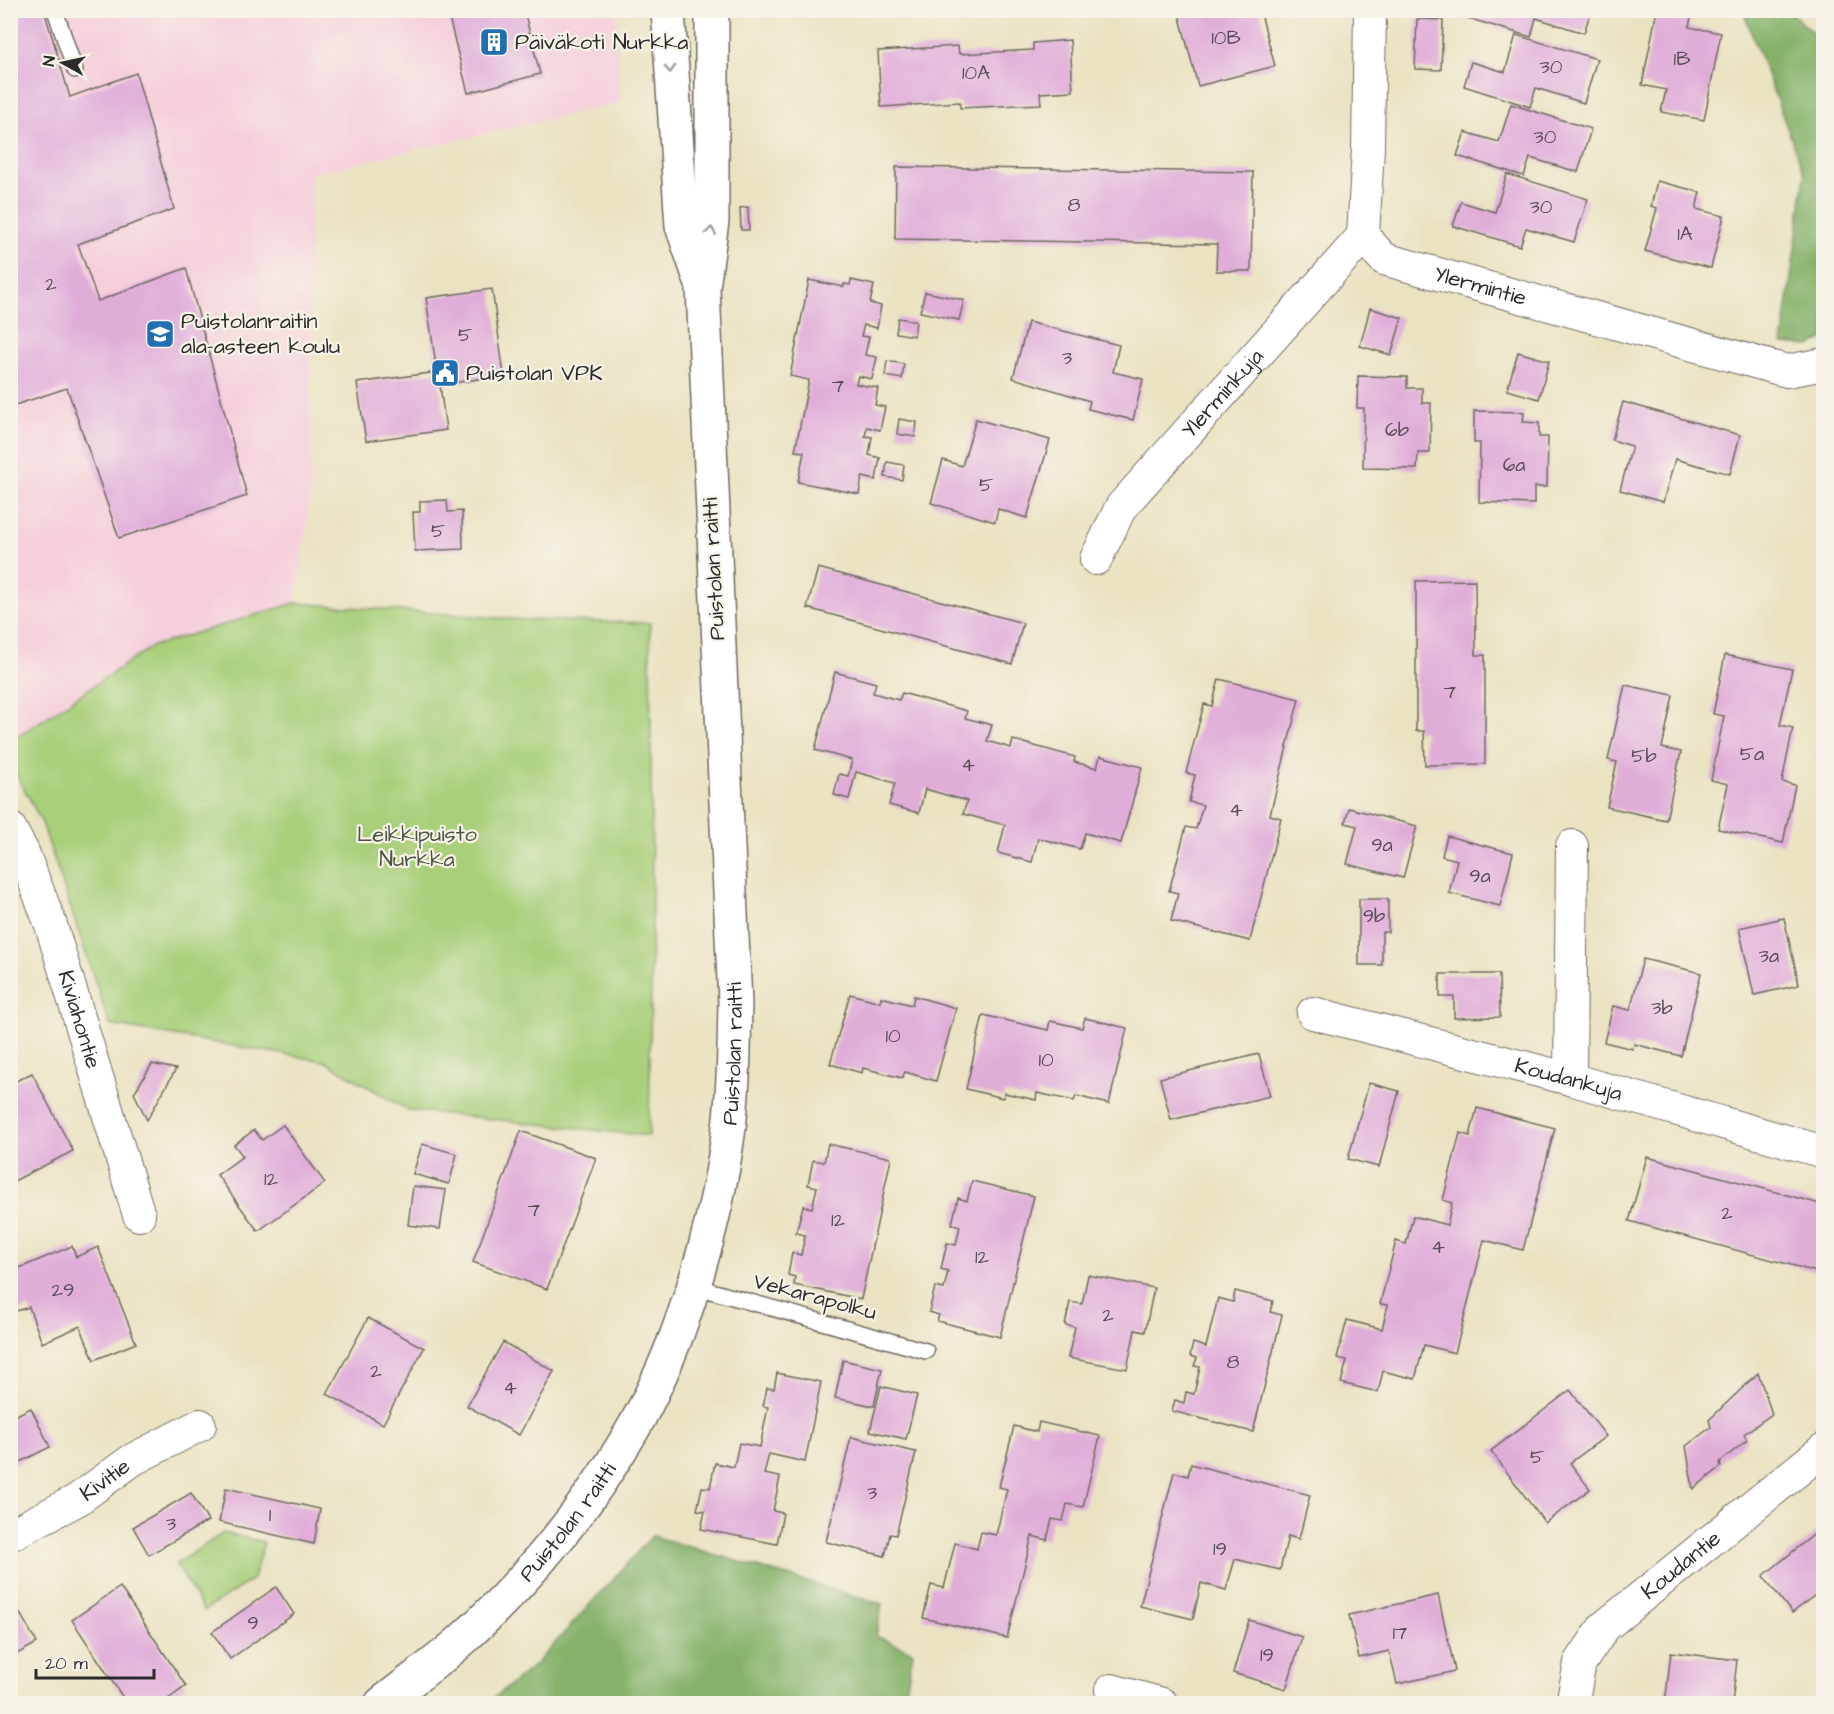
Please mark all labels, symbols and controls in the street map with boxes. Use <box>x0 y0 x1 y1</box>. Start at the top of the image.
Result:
house number: 10B <box>1211 24 1241 52</box>
building icon: Päiväkoti Nurkka <box>478 26 510 58</box>
place label: Päiväkoti Nurkka <box>515 27 688 58</box>
north arrow <box>33 33 93 93</box>
house number: 1B <box>1674 45 1690 73</box>
house number: 30 <box>1540 53 1563 81</box>
text: N <box>38 55 61 68</box>
house number: 10A <box>962 59 990 87</box>
one-way arrow <box>664 64 677 73</box>
house number: 30 <box>1534 123 1557 151</box>
house number: 8 <box>1068 191 1081 219</box>
house number: 30 <box>1530 193 1553 221</box>
house number: 1A <box>1677 220 1693 248</box>
one-way arrow <box>704 226 717 235</box>
street label: Ylermintie <box>1430 258 1530 313</box>
house number: 2 <box>45 270 57 298</box>
place label: Puistolanraitin ala-asteen koulu <box>181 306 340 362</box>
school or university icon: Puistolanraitin ala-asteen koulu <box>144 318 176 350</box>
house number: 5 <box>458 321 472 349</box>
street label: Ylerminkuja <box>1174 342 1271 445</box>
house number: 3 <box>1062 344 1072 372</box>
public building icon: Puistolan VPK <box>429 357 461 389</box>
place label: Puistolan VPK <box>466 358 603 389</box>
house number: 7 <box>832 372 844 400</box>
house number: 6b <box>1385 416 1409 444</box>
house number: 6a <box>1503 451 1525 479</box>
house number: 5 <box>979 471 993 499</box>
street label: Puistolan raitti <box>695 497 733 641</box>
house number: 5 <box>431 517 445 545</box>
house number: 7 <box>1444 678 1456 706</box>
house number: 5a <box>1740 740 1764 768</box>
house number: 5b <box>1631 742 1657 770</box>
house number: 4 <box>961 751 975 779</box>
house number: 4 <box>1229 796 1243 824</box>
park label: Leikkipuisto Nurkka <box>357 819 478 875</box>
house number: 9a <box>1371 831 1393 859</box>
house number: 9a <box>1469 862 1491 890</box>
house number: 9b <box>1363 902 1385 930</box>
house number: 3a <box>1759 942 1779 970</box>
street label: Kiviahontie <box>50 966 109 1072</box>
street label: Puistolan raitti <box>714 981 750 1127</box>
house number: 3b <box>1651 994 1673 1022</box>
house number: 10 <box>885 1022 901 1050</box>
house number: 10 <box>1038 1046 1054 1074</box>
street label: Koudankuja <box>1511 1050 1626 1109</box>
house number: 12 <box>264 1165 279 1193</box>
house number: 7 <box>528 1196 540 1224</box>
house number: 2 <box>1721 1199 1733 1227</box>
house number: 12 <box>831 1206 846 1234</box>
house number: 4 <box>1431 1233 1445 1261</box>
house number: 12 <box>975 1243 990 1271</box>
street label: Vekarapolku <box>750 1266 880 1328</box>
house number: 29 <box>52 1276 74 1304</box>
house number: 2 <box>1102 1301 1114 1329</box>
house number: 8 <box>1227 1348 1240 1376</box>
house number: 2 <box>370 1357 382 1385</box>
house number: 4 <box>503 1374 517 1402</box>
house number: 5 <box>1530 1443 1544 1471</box>
street label: Kivitie <box>73 1451 137 1509</box>
street label: Puistolan raitti <box>512 1457 624 1589</box>
house number: 3 <box>867 1479 877 1507</box>
house number: 1 <box>269 1501 272 1529</box>
house number: 3 <box>166 1510 176 1538</box>
street label: Koudantie <box>1634 1523 1727 1607</box>
house number: 19 <box>1213 1535 1227 1563</box>
house number: 9 <box>247 1609 259 1637</box>
house number: 17 <box>1393 1619 1407 1647</box>
house number: 19 <box>1260 1641 1274 1669</box>
scale bar <box>36 1642 154 1680</box>
text: 20 m <box>45 1651 88 1676</box>

